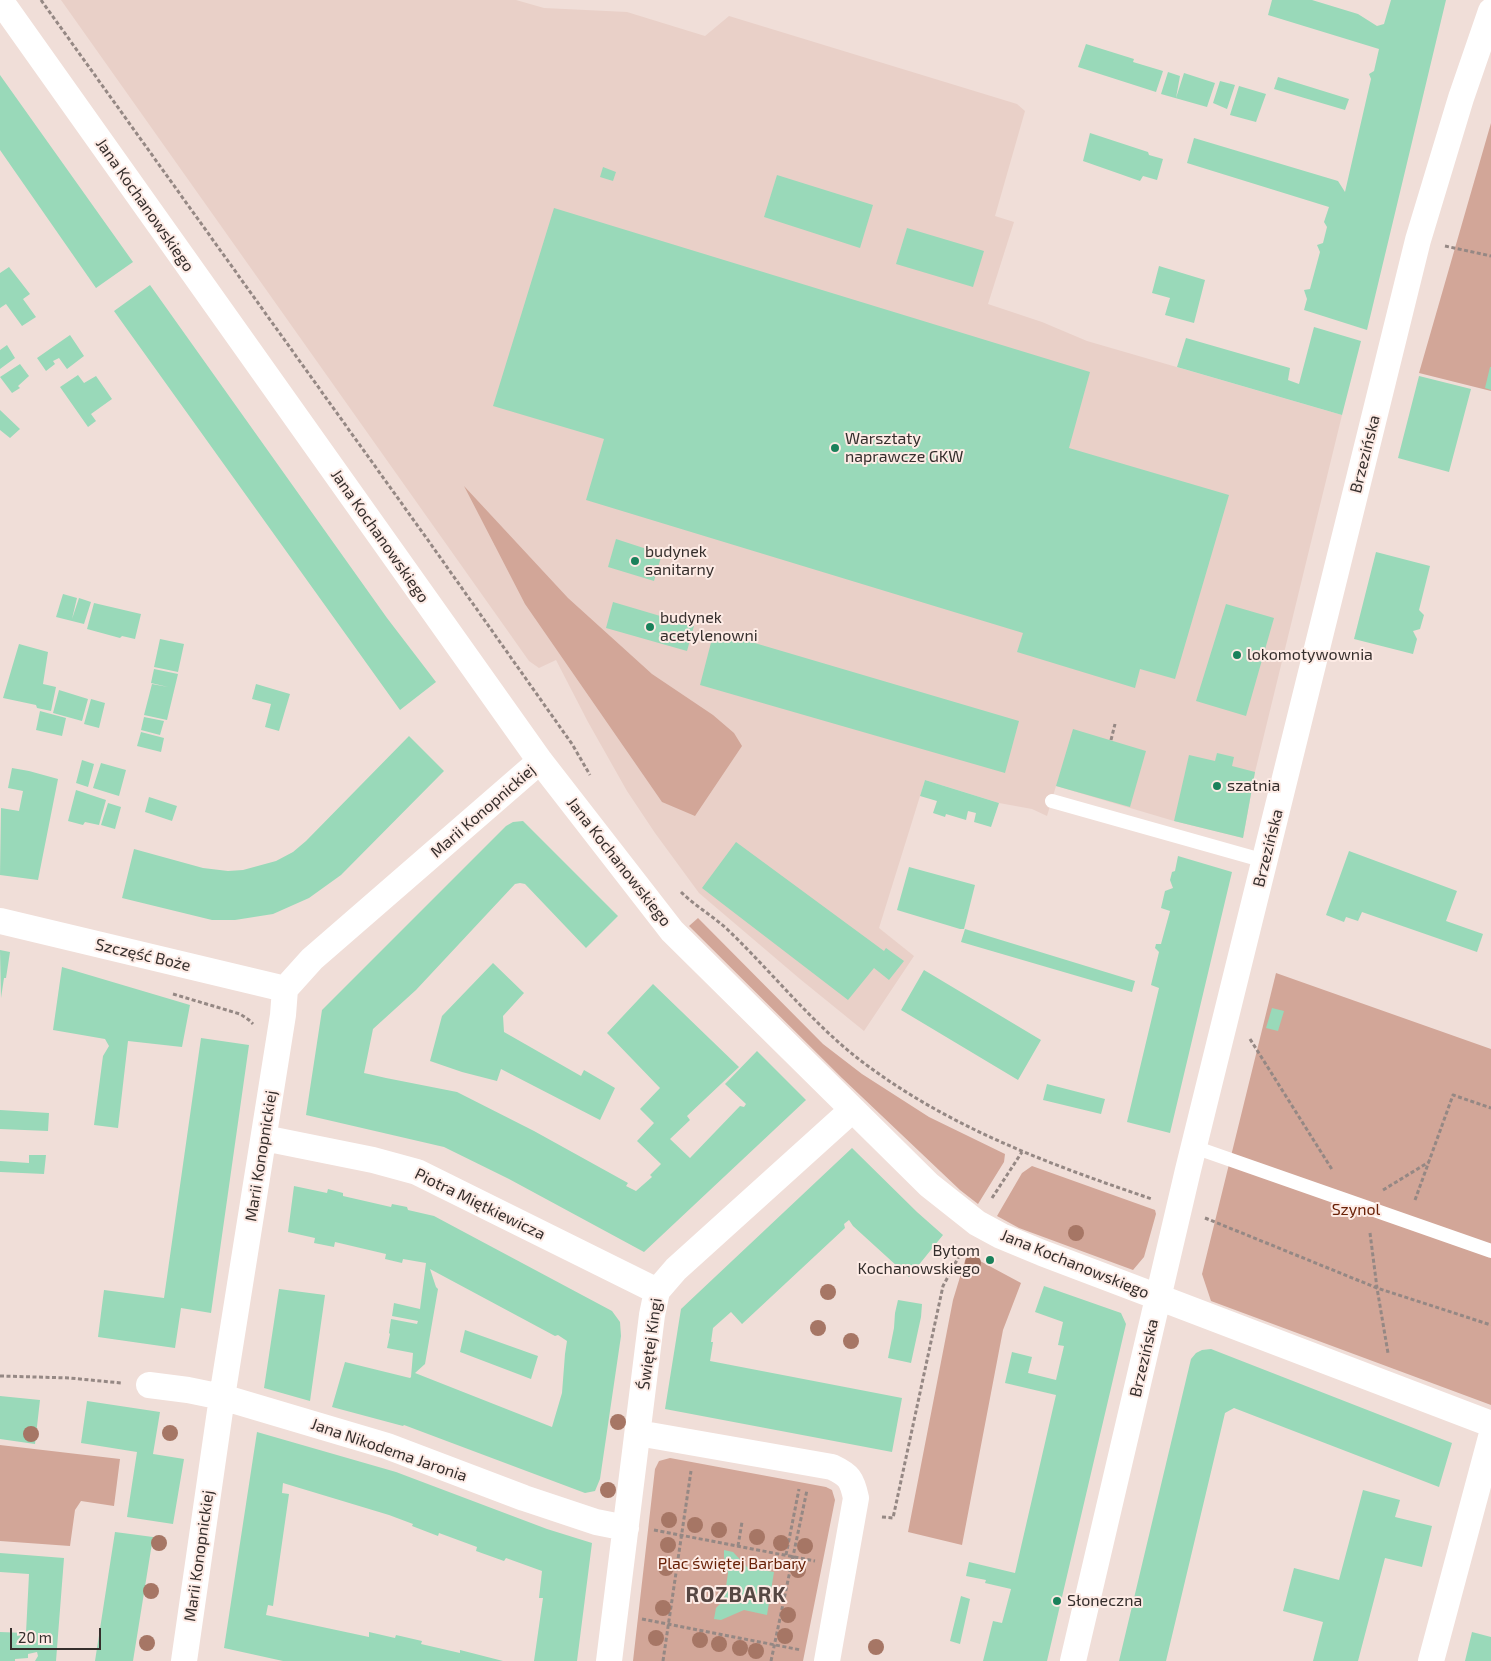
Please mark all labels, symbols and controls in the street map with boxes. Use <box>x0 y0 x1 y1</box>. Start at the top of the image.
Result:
street label: Jana Kochanowskiego <box>92 135 198 275</box>
street label: Brzezińska <box>1346 413 1384 495</box>
place label: Warsztaty naprawcze GKW <box>845 429 963 467</box>
marker: Warsztaty naprawcze GKW <box>829 442 841 454</box>
street label: Jana Kochanowskiego <box>327 466 433 606</box>
place label: budynek sanitarny <box>645 542 714 580</box>
marker: budynek sanitarny <box>629 555 641 567</box>
place label: budynek acetylenowni <box>660 608 758 646</box>
marker: budynek acetylenowni <box>644 621 656 633</box>
place label: lokomotywownia <box>1247 645 1373 665</box>
marker: lokomotywownia <box>1231 649 1243 661</box>
street label: Marii Konopnickiej <box>427 760 539 862</box>
place label: szatnia <box>1227 776 1280 796</box>
marker: szatnia <box>1211 780 1223 792</box>
street label: Jana Kochanowskiego <box>563 794 675 930</box>
street label: Brzezińska <box>1249 807 1287 889</box>
street label: Szczęść Boże <box>94 935 192 975</box>
street label: Marii Konopnickiej <box>241 1089 281 1223</box>
street label: Piotra Miętkiewicza <box>412 1164 548 1244</box>
park label: Szynol <box>1332 1200 1380 1220</box>
street label: Jana Kochanowskiego <box>998 1225 1152 1303</box>
place label: Bytom Kochanowskiego <box>857 1241 980 1279</box>
marker: Bytom Kochanowskiego <box>984 1254 996 1266</box>
street label: Świętej Kingi <box>634 1297 666 1391</box>
street label: Brzezińska <box>1126 1317 1162 1399</box>
street label: Jana Nikodema Jaronia <box>308 1414 470 1486</box>
street label: Marii Konopnickiej <box>180 1489 218 1623</box>
park label: Plac świętej Barbary <box>658 1554 806 1574</box>
district label: ROZBARK <box>685 1582 787 1608</box>
place label: Słoneczna <box>1067 1591 1142 1611</box>
marker: Słoneczna <box>1051 1595 1063 1607</box>
scale bar <box>12 1618 104 1650</box>
text: 20 m <box>18 1628 52 1646</box>

